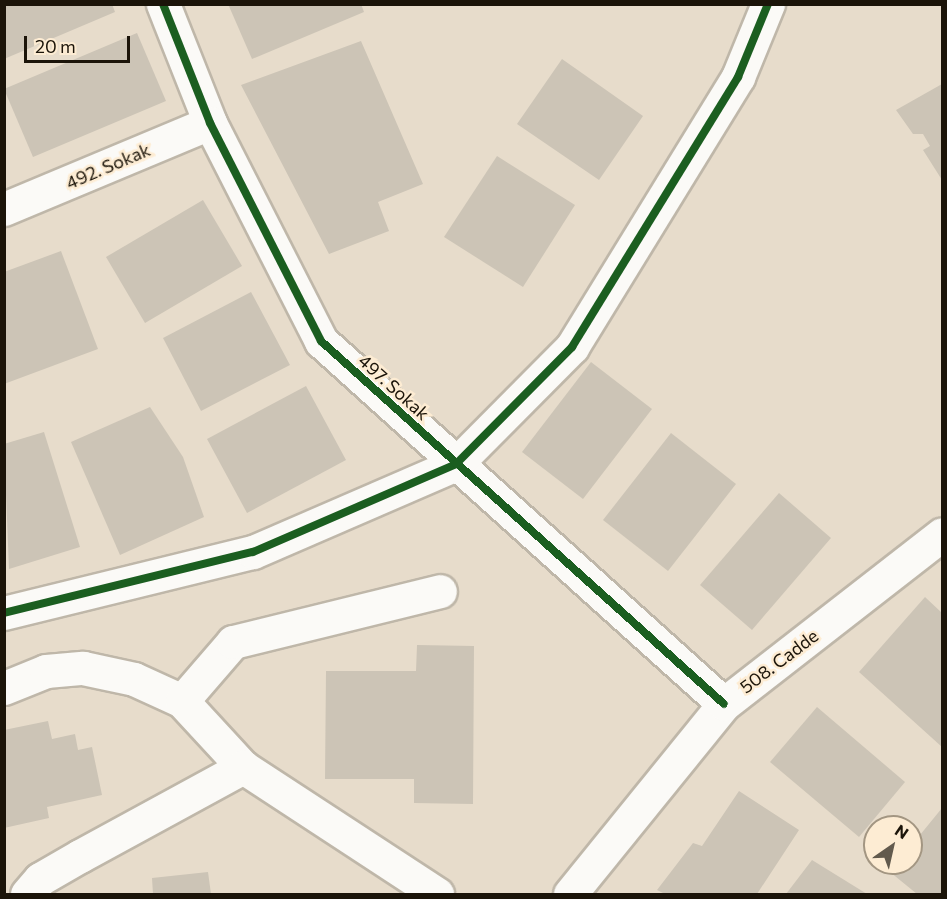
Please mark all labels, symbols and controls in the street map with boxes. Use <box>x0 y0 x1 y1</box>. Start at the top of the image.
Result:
scale bar <box>27 24 134 62</box>
text: 20 m <box>35 35 76 57</box>
street label: 492. Sokak <box>63 139 153 193</box>
street label: 497. Sokak <box>354 350 434 424</box>
street label: 508. Cadde <box>736 625 822 697</box>
north arrow <box>863 815 923 875</box>
text: N <box>892 820 913 843</box>

